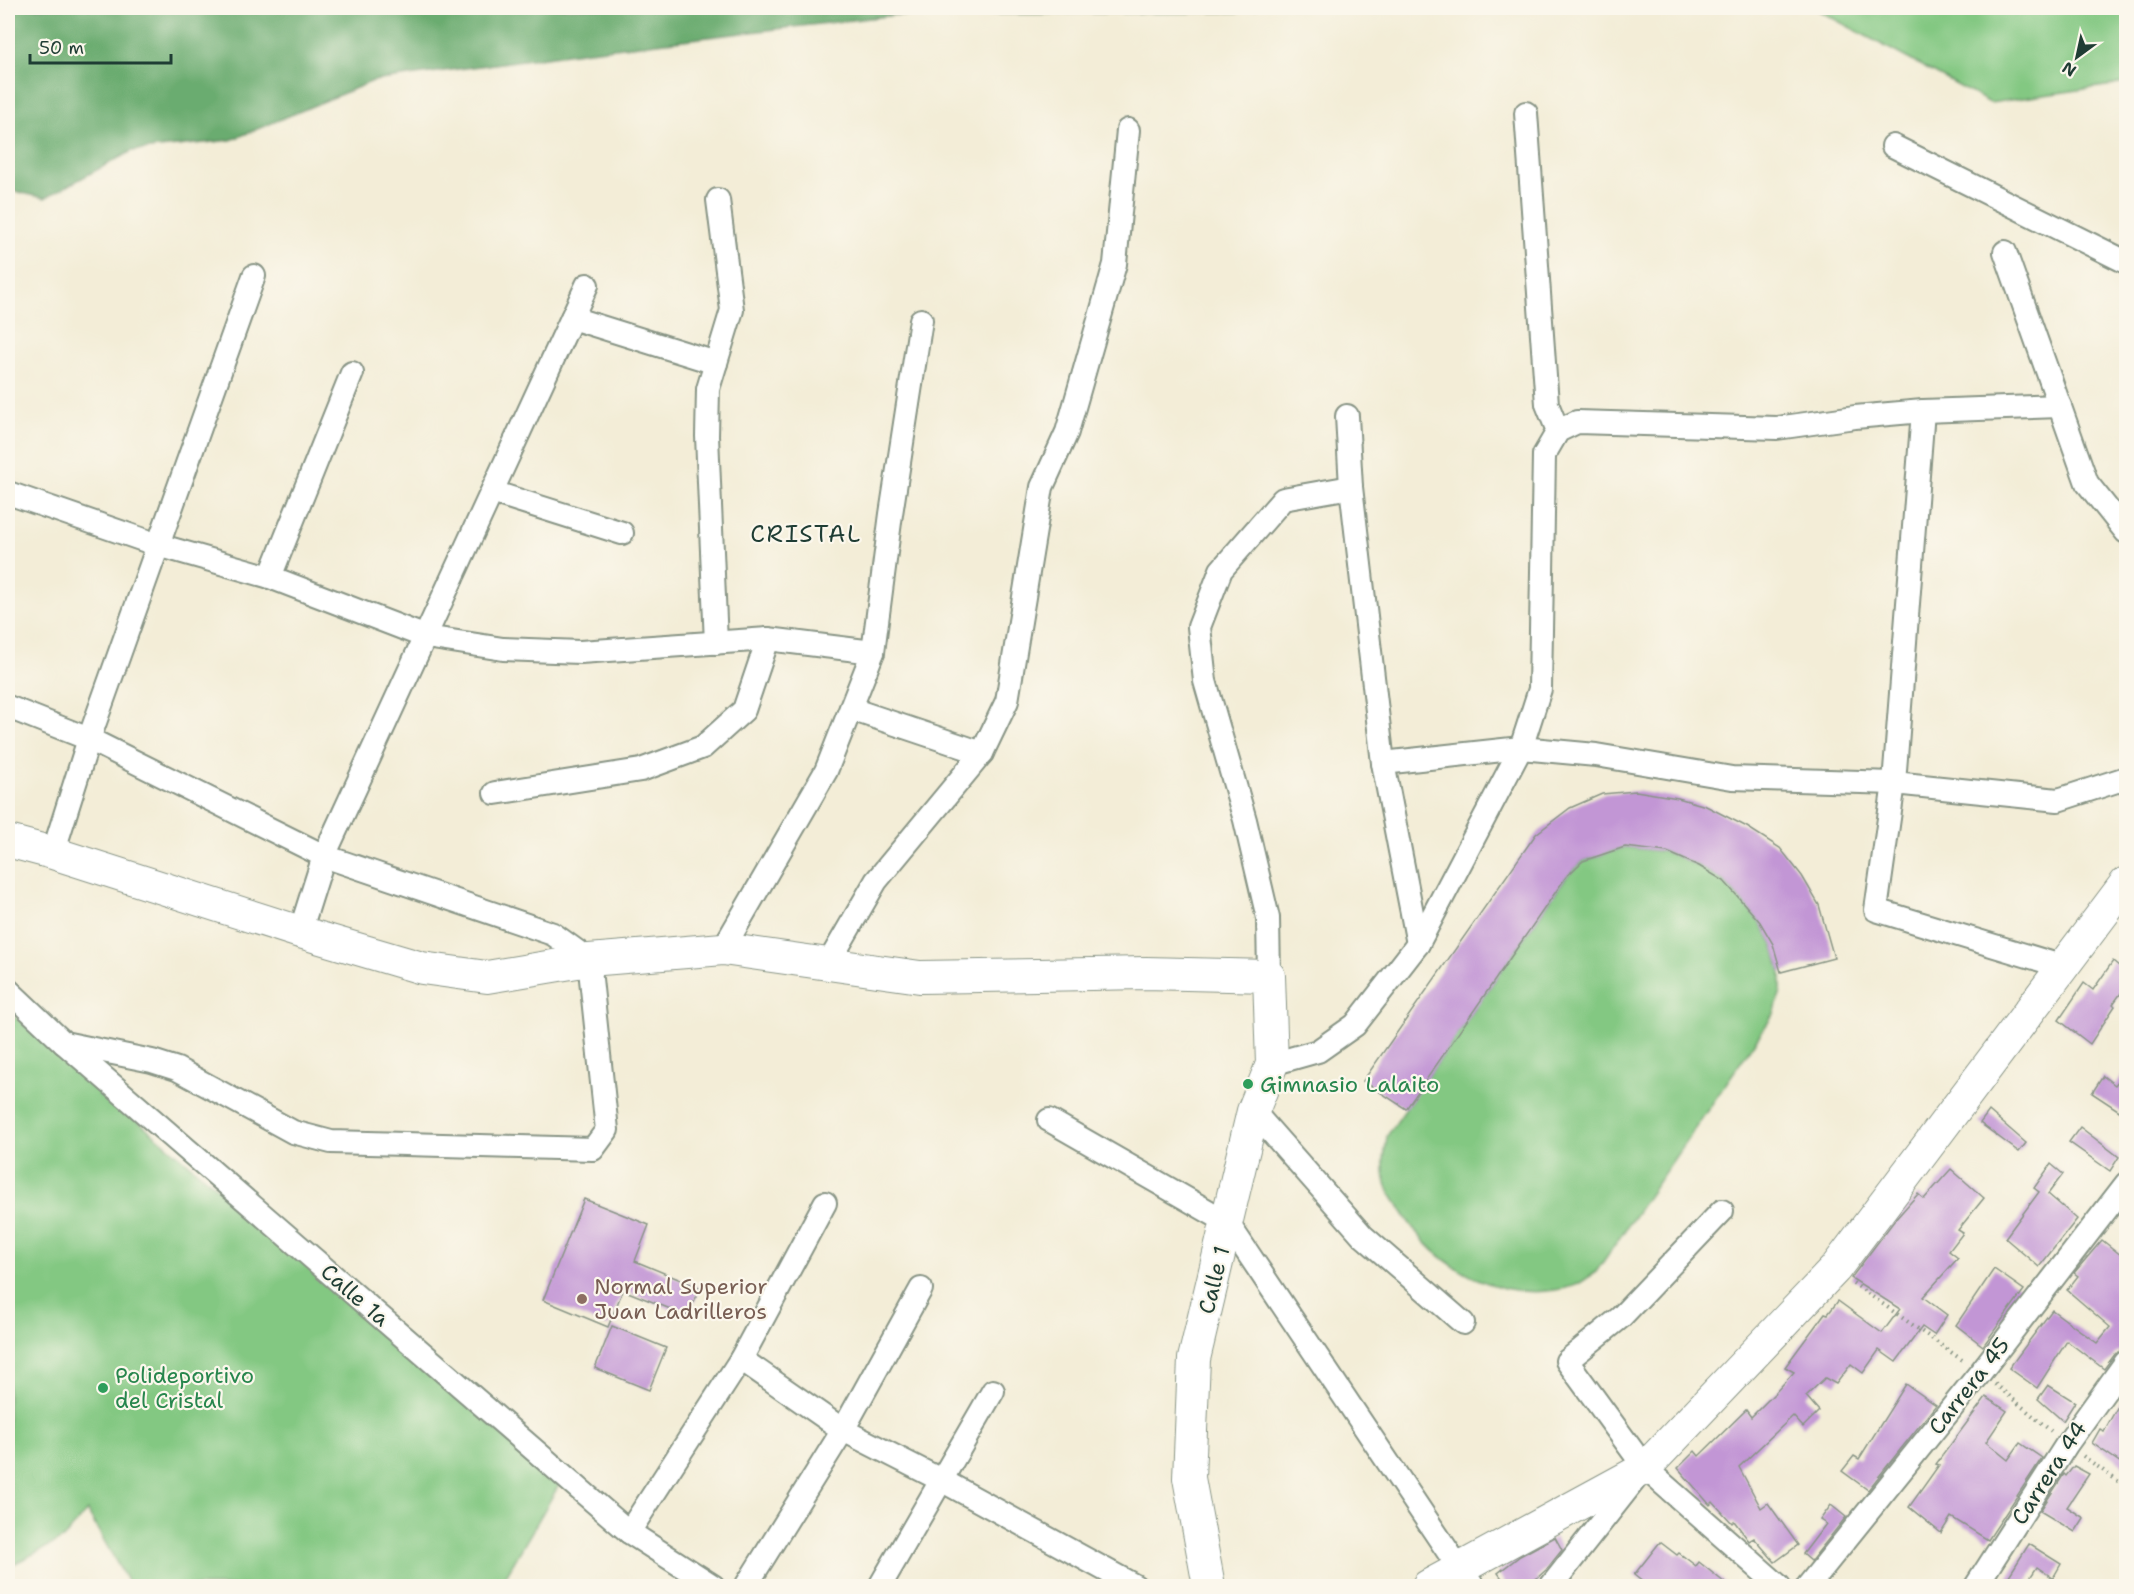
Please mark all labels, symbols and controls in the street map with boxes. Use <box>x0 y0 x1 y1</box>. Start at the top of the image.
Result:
scale bar <box>30 27 171 65</box>
north arrow <box>2047 27 2107 87</box>
text: 50 m <box>39 36 84 60</box>
text: N <box>2058 57 2080 81</box>
district label: CRISTAL <box>750 518 862 550</box>
place label: Gimnasio Lalaito <box>1260 1070 1439 1099</box>
marker: Gimnasio Lalaito <box>1241 1077 1255 1091</box>
street label: Calle 1 <box>1192 1243 1236 1317</box>
street label: Calle 1a <box>315 1257 396 1333</box>
place label: Normal Superior Juan Ladrilleros <box>594 1272 768 1326</box>
marker: Normal Superior Juan Ladrilleros <box>575 1292 589 1306</box>
street label: Carrera 45 <box>1922 1331 2016 1441</box>
place label: Polideportivo del Cristal <box>115 1361 254 1415</box>
marker: Polideportivo del Cristal <box>96 1381 110 1395</box>
street label: Carrera 44 <box>2005 1416 2093 1530</box>

